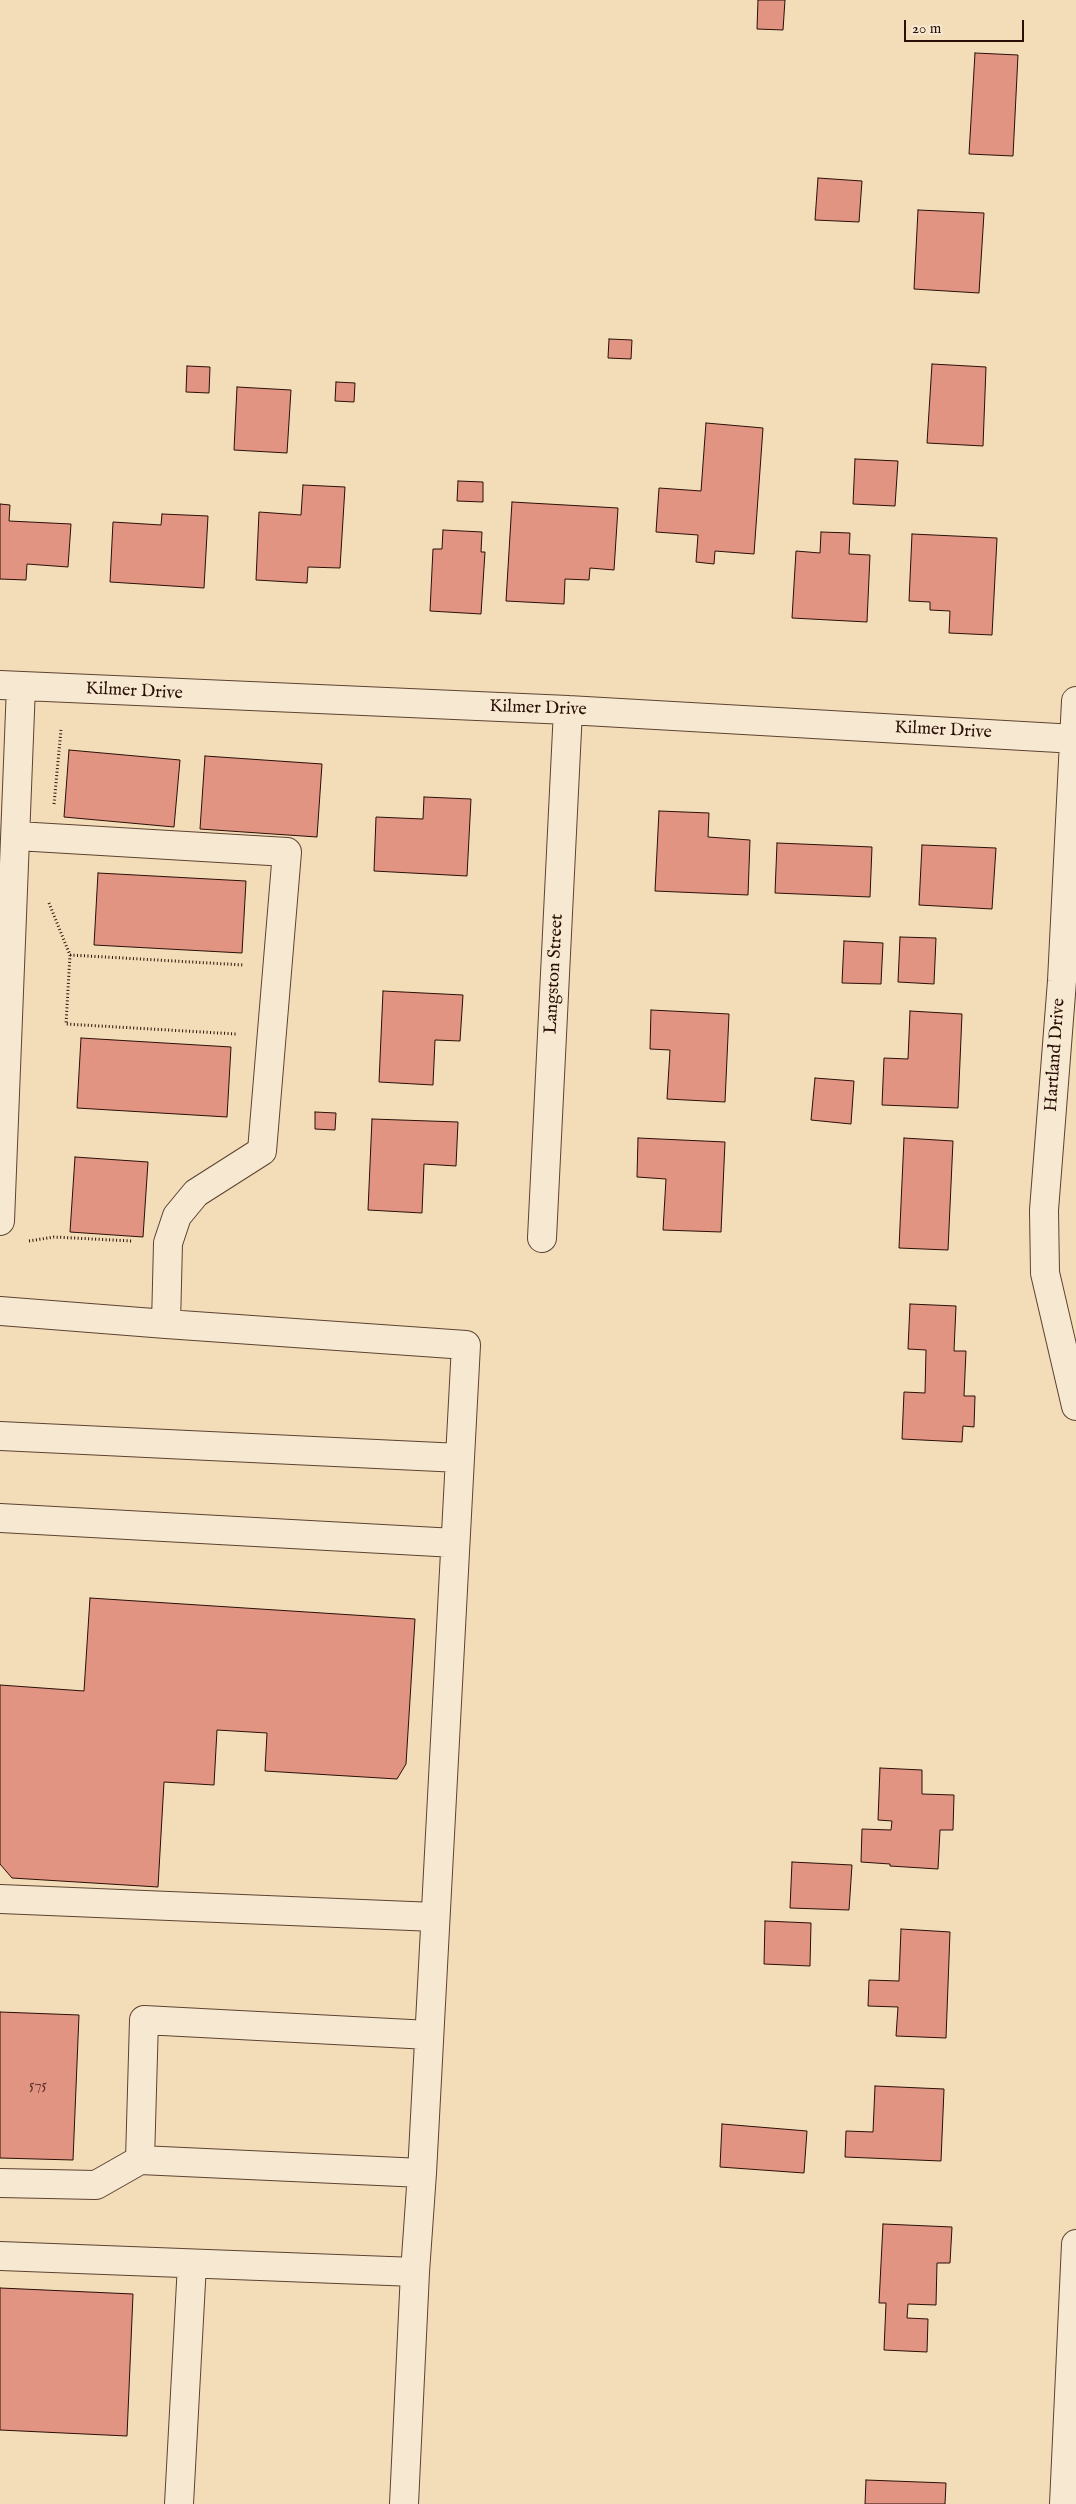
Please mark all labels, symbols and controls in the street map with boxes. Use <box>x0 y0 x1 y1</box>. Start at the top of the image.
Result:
scale bar <box>906 10 1026 42</box>
text: 20 m <box>912 19 941 38</box>
street label: Kilmer Drive <box>85 679 183 705</box>
street label: Kilmer Drive <box>489 697 587 721</box>
street label: Kilmer Drive <box>894 718 992 744</box>
street label: Langston Street <box>541 913 569 1035</box>
street label: Hartland Drive <box>1041 997 1071 1113</box>
house number: 575 <box>29 2077 47 2095</box>

